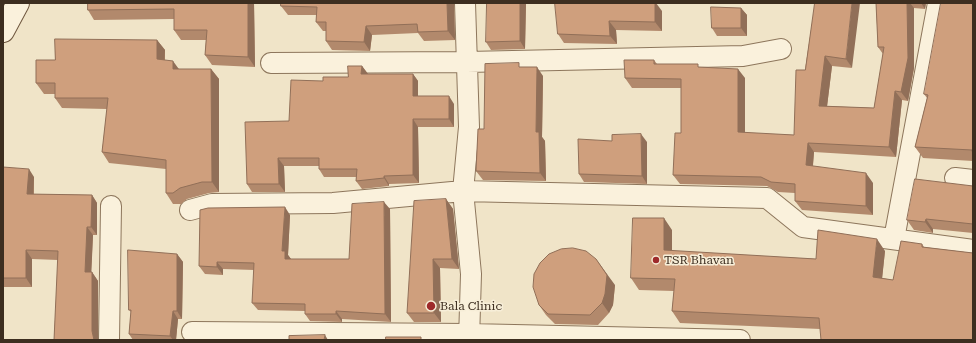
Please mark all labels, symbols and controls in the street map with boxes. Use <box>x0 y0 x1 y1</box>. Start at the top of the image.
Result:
place label: TSR Bhavan <box>664 253 734 267</box>
marker: TSR Bhavan <box>651 255 661 265</box>
place label: Bala Clinic <box>440 299 502 313</box>
marker: Bala Clinic <box>425 300 437 312</box>

